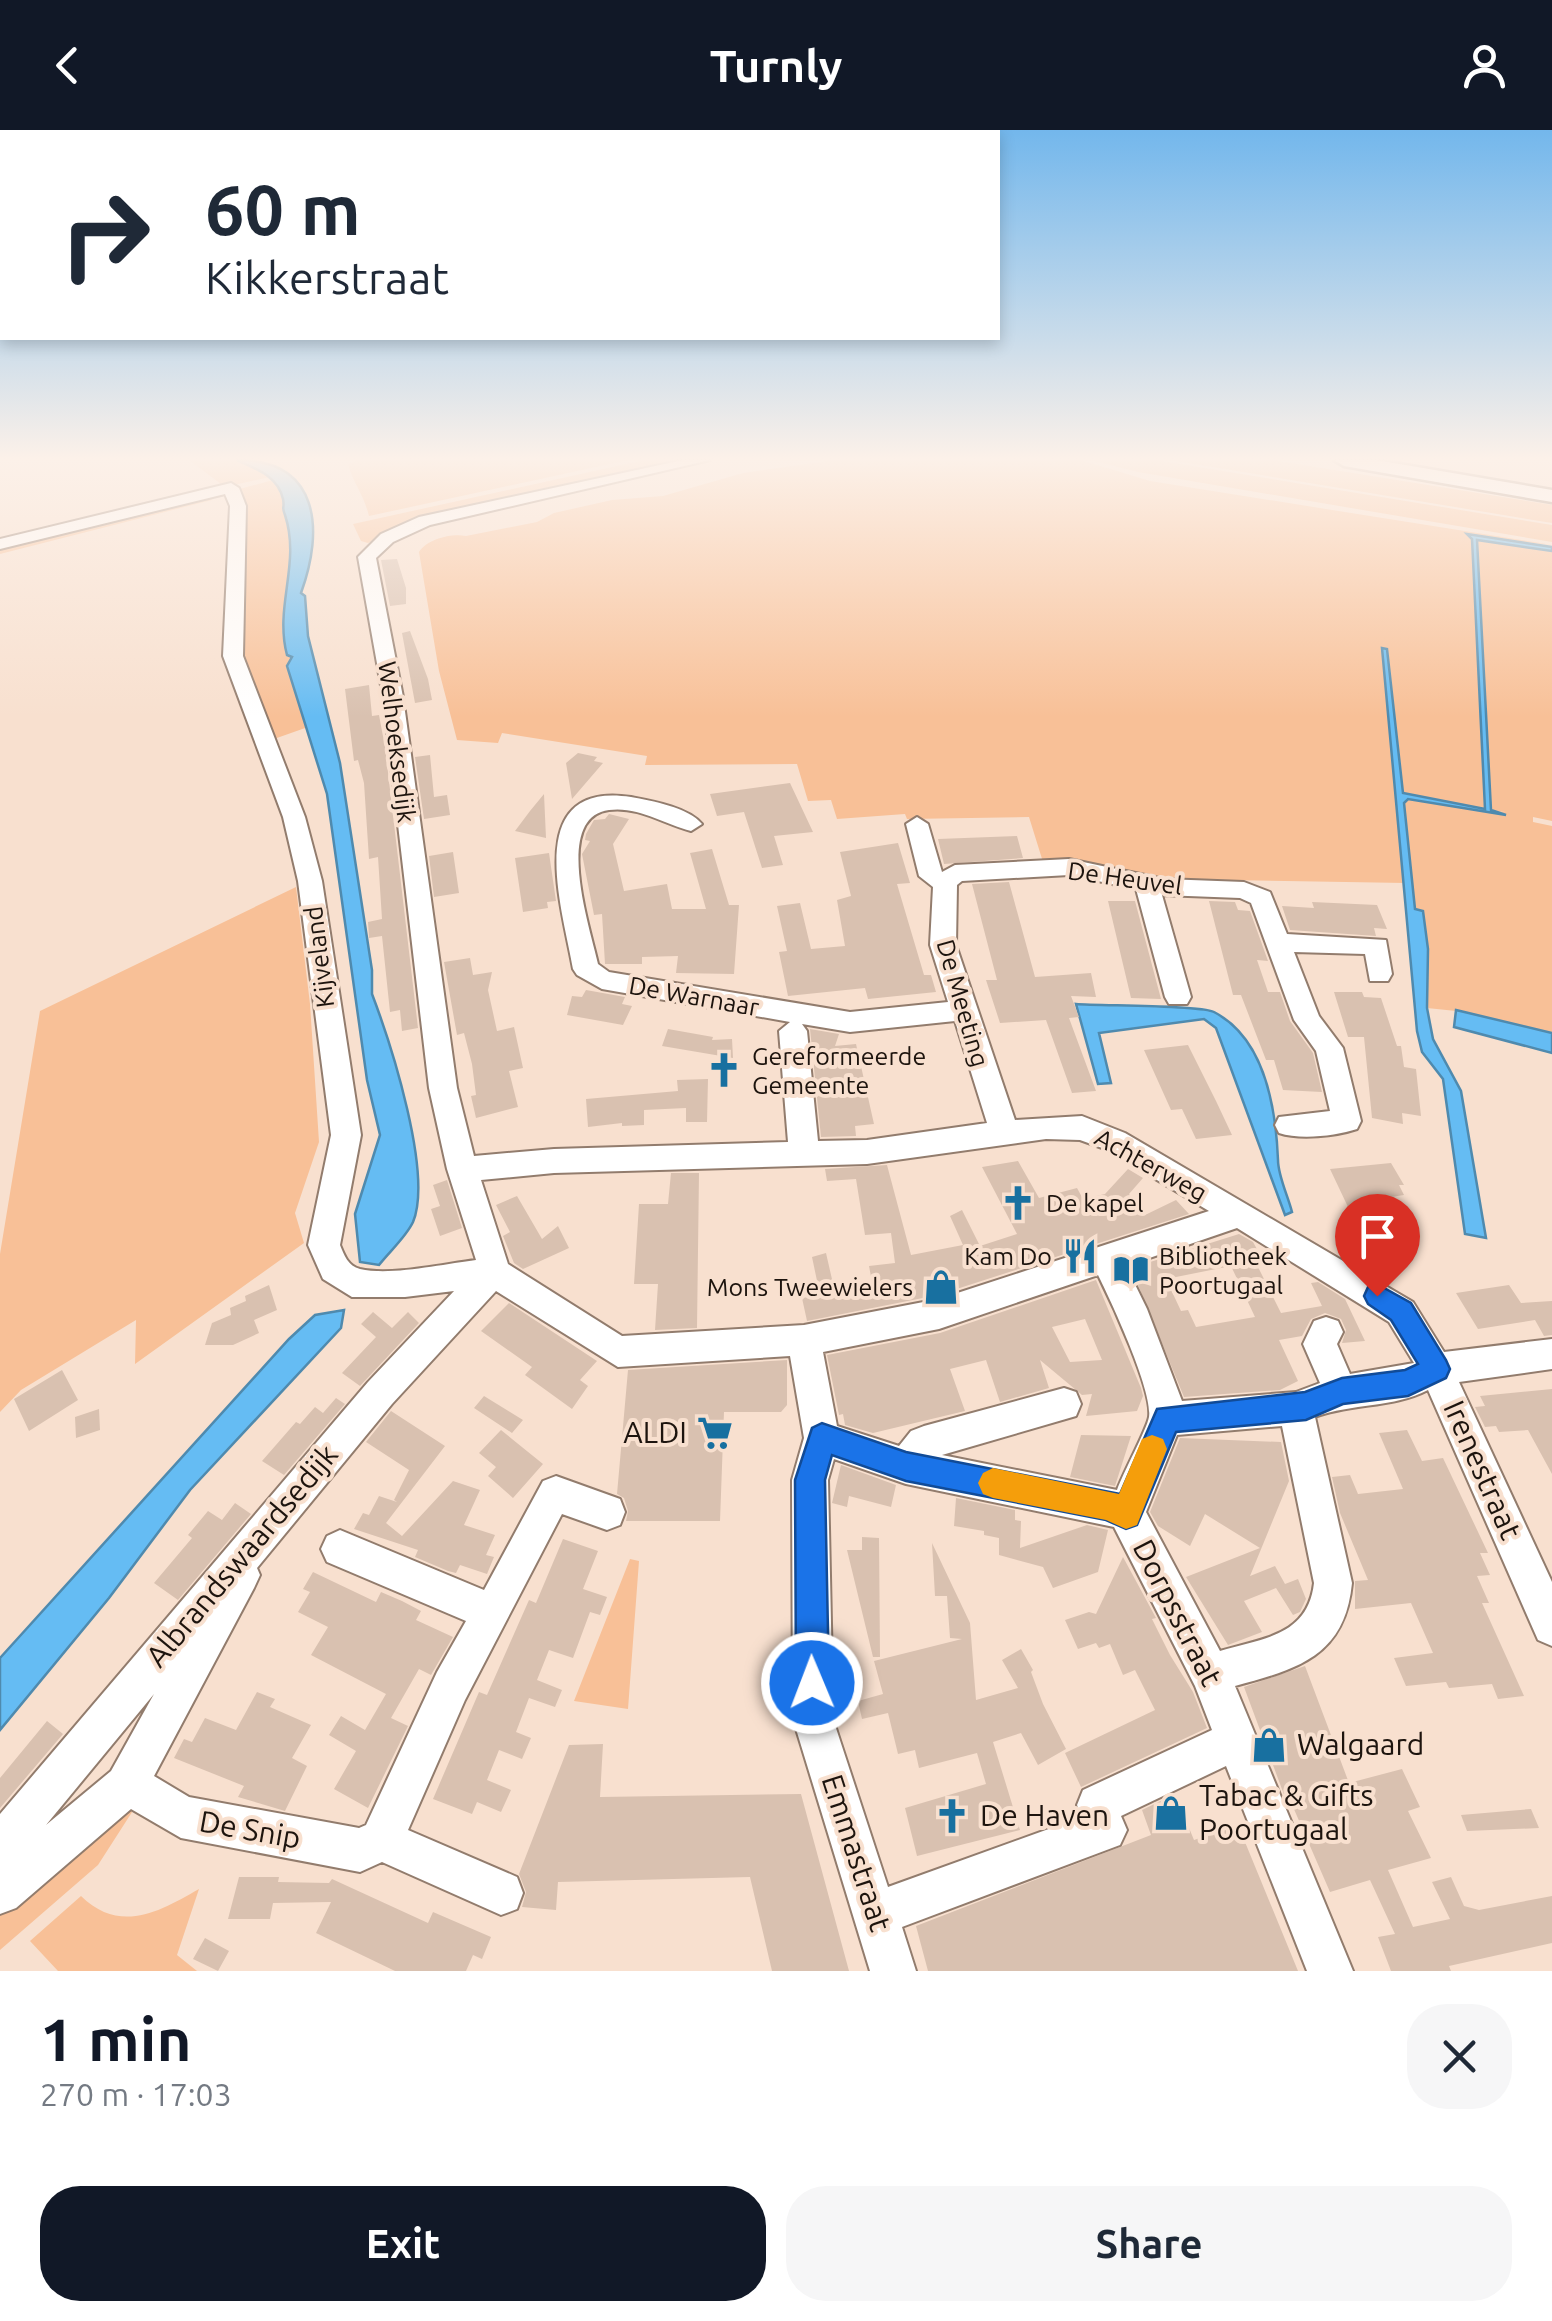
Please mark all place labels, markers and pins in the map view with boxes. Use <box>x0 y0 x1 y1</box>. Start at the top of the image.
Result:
place label: Gereformeerde Gemeente <box>752 1042 926 1099</box>
church icon: Gereformeerde Gemeente <box>705 1051 743 1089</box>
church icon: De kapel <box>999 1184 1037 1222</box>
place label: De kapel <box>1046 1189 1144 1217</box>
pin <box>1335 1194 1420 1297</box>
restaurant icon: Kam Do <box>1061 1237 1099 1275</box>
place label: Kam Do <box>964 1242 1052 1270</box>
place label: Bibliotheek Poortugaal <box>1159 1242 1288 1299</box>
library icon: Bibliotheek Poortugaal <box>1112 1251 1150 1289</box>
shop icon: Mons Tweewielers <box>922 1268 960 1306</box>
place label: Mons Tweewielers <box>707 1273 913 1301</box>
supermarket icon: ALDI <box>696 1414 734 1452</box>
place label: ALDI <box>623 1415 687 1449</box>
shop icon: Walgaard <box>1250 1726 1288 1764</box>
place label: Walgaard <box>1297 1727 1424 1761</box>
place label: Tabac & Gifts Poortugaal <box>1199 1778 1374 1846</box>
shop icon: Tabac & Gifts Poortugaal <box>1152 1794 1190 1832</box>
church icon: De Haven <box>933 1797 971 1835</box>
place label: De Haven <box>980 1798 1109 1832</box>

